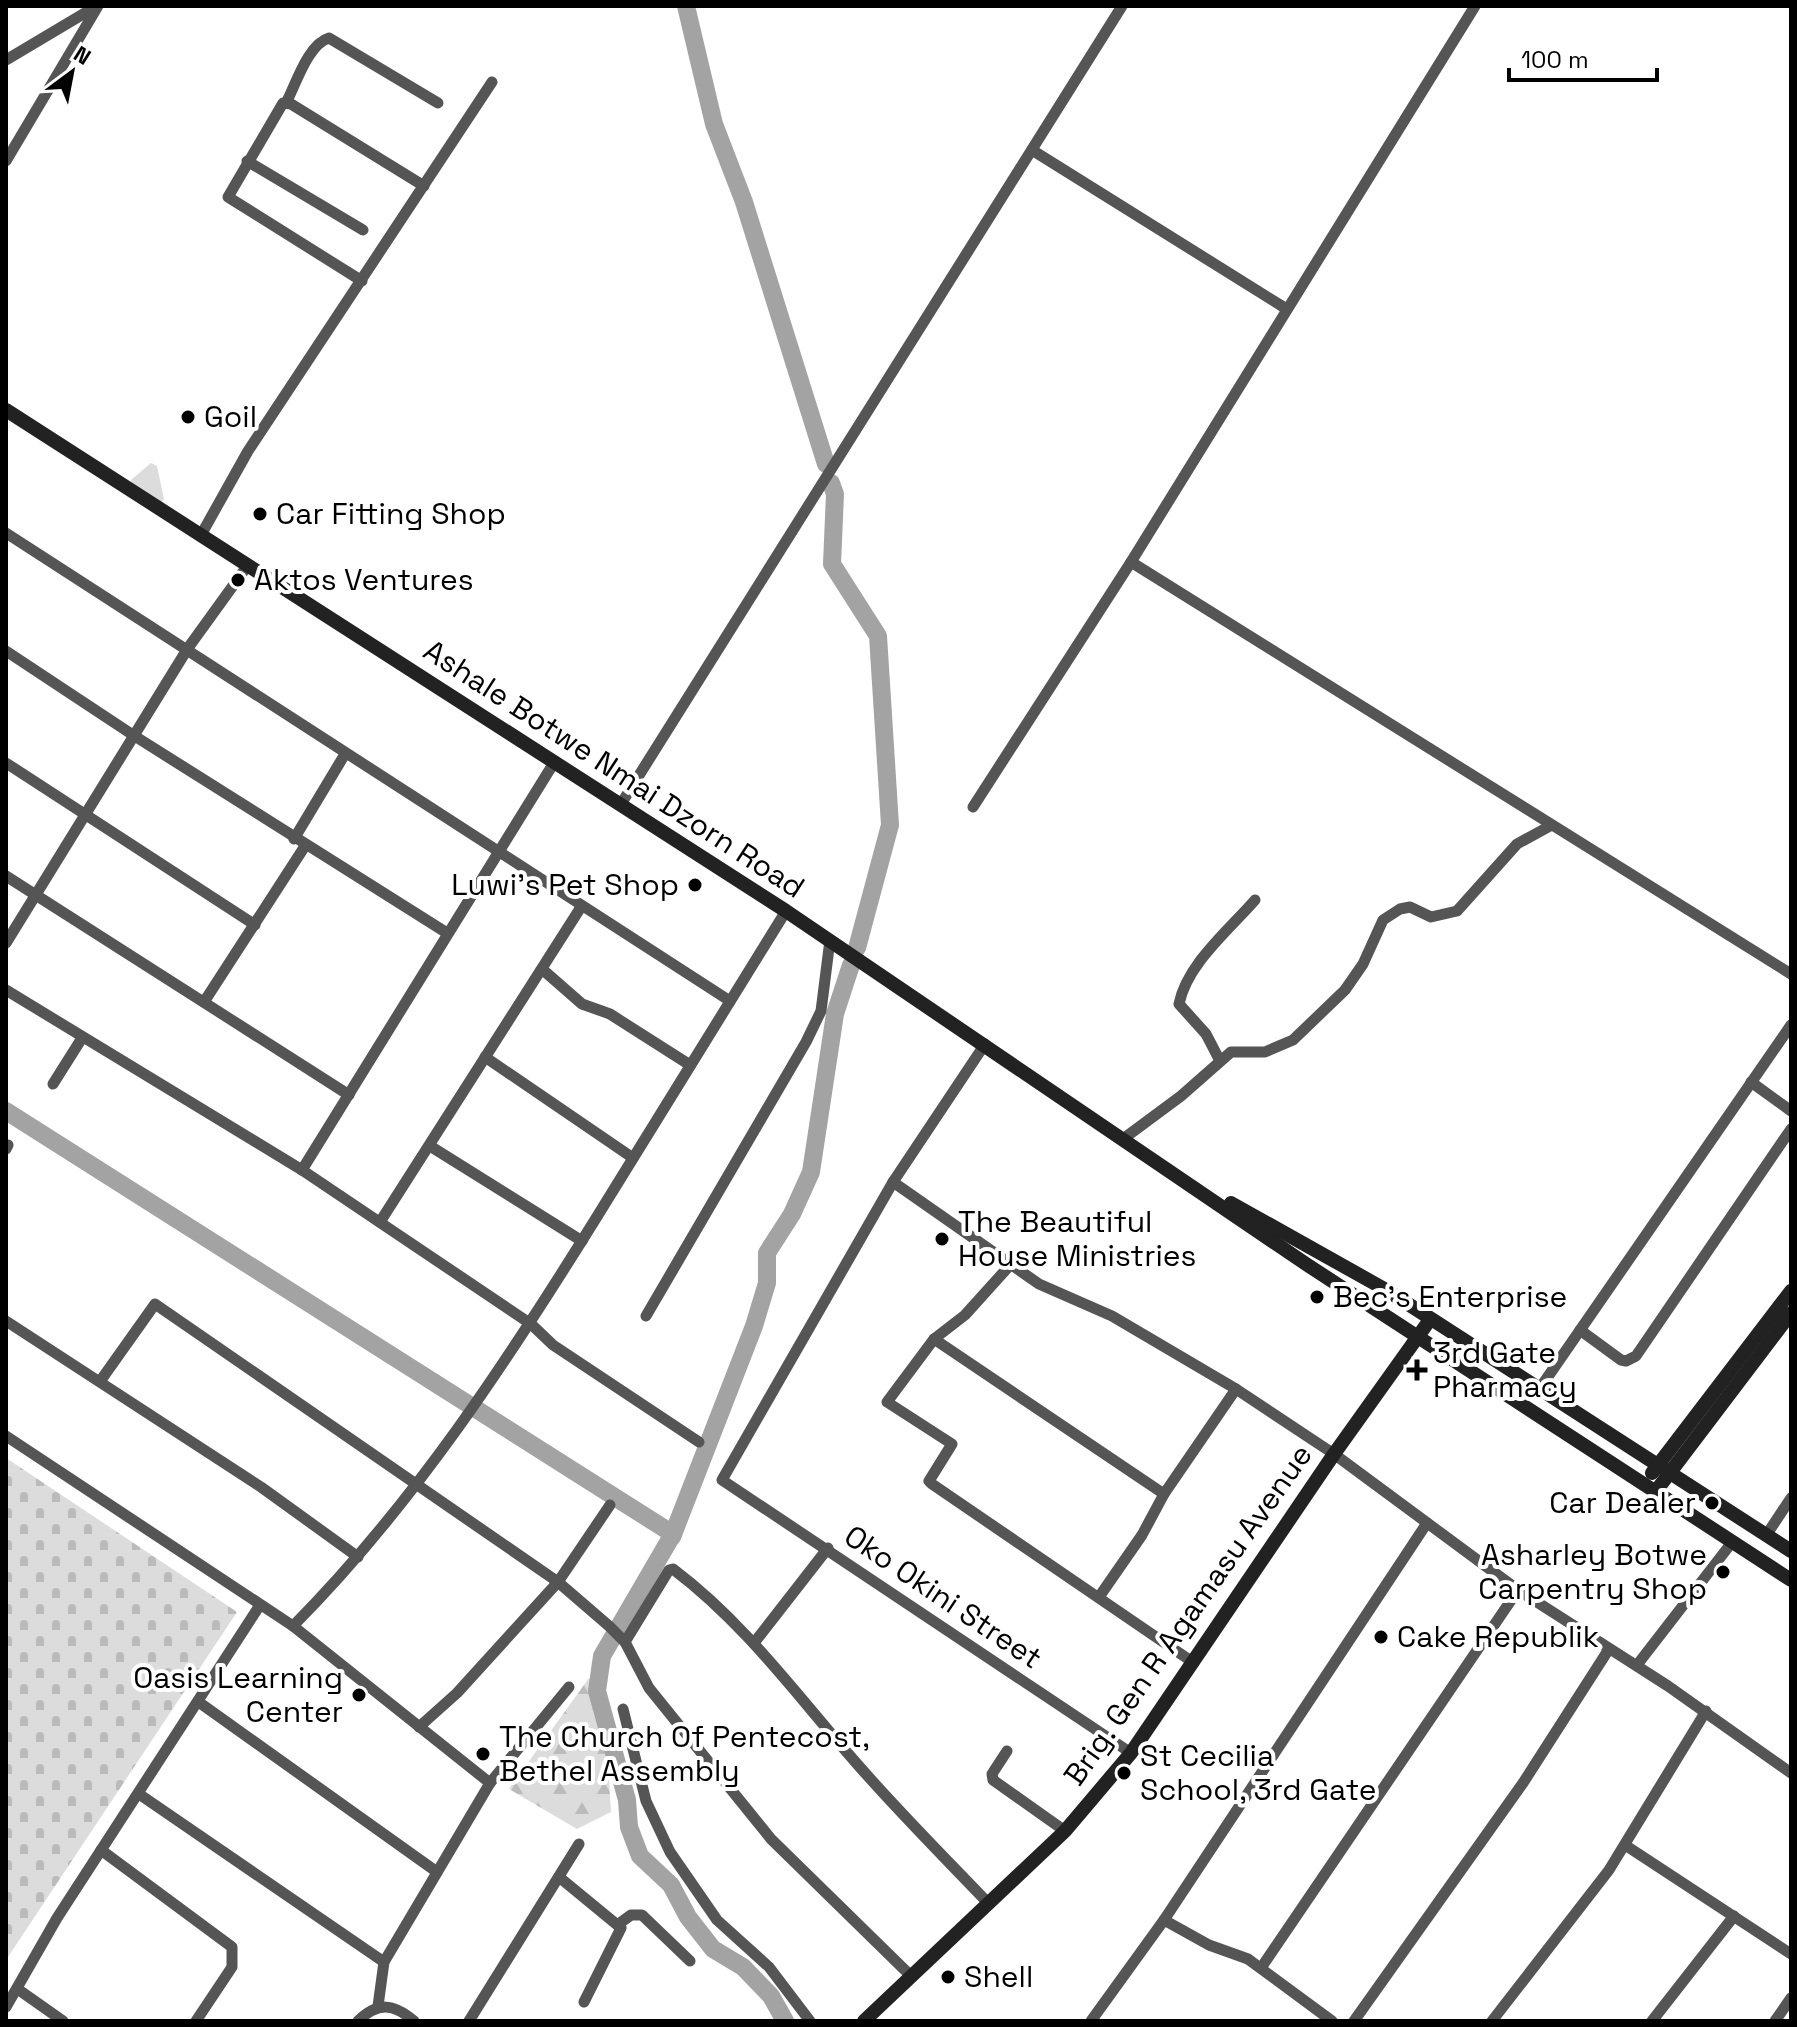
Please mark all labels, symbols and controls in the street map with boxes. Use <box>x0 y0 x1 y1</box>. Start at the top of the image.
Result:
north arrow <box>32 32 112 112</box>
scale bar <box>1509 32 1657 82</box>
text: N <box>69 39 96 71</box>
text: 100 m <box>1521 44 1589 75</box>
place label: Goil <box>204 397 257 436</box>
marker: Goil <box>179 408 197 426</box>
place label: Car Fitting Shop <box>276 494 506 533</box>
marker: Car Fitting Shop <box>251 505 269 523</box>
place label: Aktos Ventures <box>254 560 474 599</box>
marker: Aktos Ventures <box>229 571 247 589</box>
street label: Ashale Botwe Nmai Dzorn Road <box>416 631 812 907</box>
place label: Luwi's Pet Shop <box>451 865 679 904</box>
marker: Luwi's Pet Shop <box>686 876 704 894</box>
place label: The Beautiful House Ministries <box>958 1202 1196 1275</box>
marker: The Beautiful House Ministries <box>933 1230 951 1248</box>
place label: Bec's Enterprise <box>1333 1277 1567 1316</box>
marker: Bec's Enterprise <box>1308 1288 1326 1306</box>
place label: 3rd Gate Pharmacy <box>1433 1333 1577 1406</box>
marker: 3rd Gate Pharmacy <box>1408 1361 1426 1379</box>
street label: Brig. Gen R Agamasu Avenue <box>1055 1437 1320 1793</box>
place label: Car Dealer <box>1549 1483 1696 1522</box>
marker: Car Dealer <box>1703 1494 1721 1512</box>
street label: Oko Okini Street <box>837 1516 1050 1677</box>
place label: Asharley Botwe Carpentry Shop <box>1478 1535 1707 1608</box>
marker: Asharley Botwe Carpentry Shop <box>1714 1563 1732 1581</box>
place label: Cake Republik <box>1397 1617 1599 1656</box>
marker: Cake Republik <box>1372 1628 1390 1646</box>
place label: Oasis Learning Center <box>133 1658 343 1731</box>
marker: Oasis Learning Center <box>350 1686 368 1704</box>
place label: The Church Of Pentecost, Bethel Assembly <box>499 1717 870 1790</box>
place label: St Cecilia School, 3rd Gate <box>1140 1736 1376 1809</box>
marker: The Church Of Pentecost, Bethel Assembly <box>474 1745 492 1763</box>
marker: St Cecilia School, 3rd Gate <box>1115 1764 1133 1782</box>
place label: Shell <box>964 1957 1033 1996</box>
marker: Shell <box>939 1968 957 1986</box>

